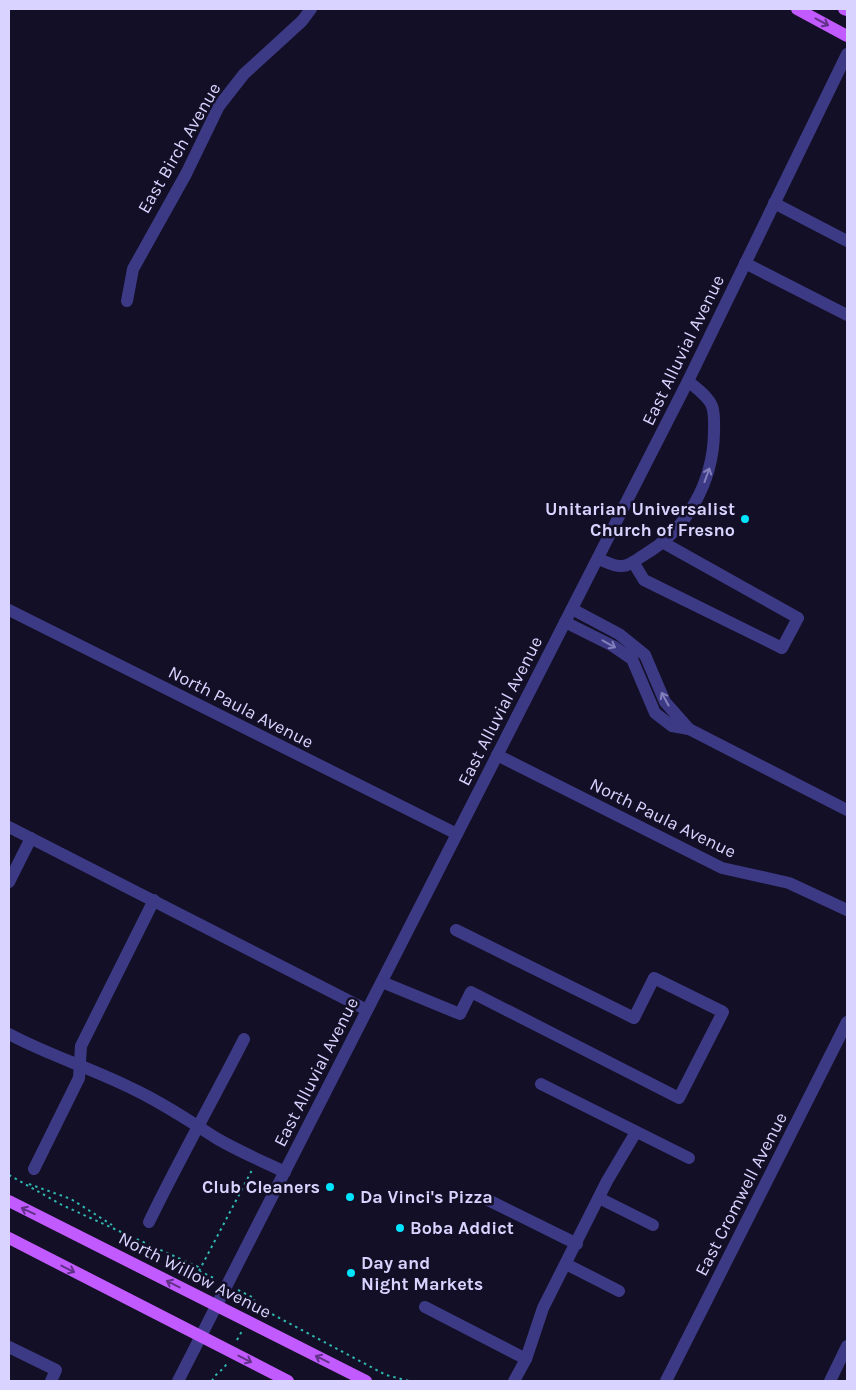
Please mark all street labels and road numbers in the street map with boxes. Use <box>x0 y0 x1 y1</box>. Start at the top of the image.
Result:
street label: East Birch Avenue <box>133 79 225 217</box>
street label: East Alluvial Avenue <box>637 271 729 429</box>
street label: East Alluvial Avenue <box>453 633 547 789</box>
street label: North Paula Avenue <box>165 661 317 753</box>
street label: North Paula Avenue <box>586 773 740 863</box>
street label: East Alluvial Avenue <box>269 994 363 1150</box>
street label: East Cromwell Avenue <box>690 1109 792 1279</box>
street label: North Willow Avenue <box>115 1227 275 1323</box>

